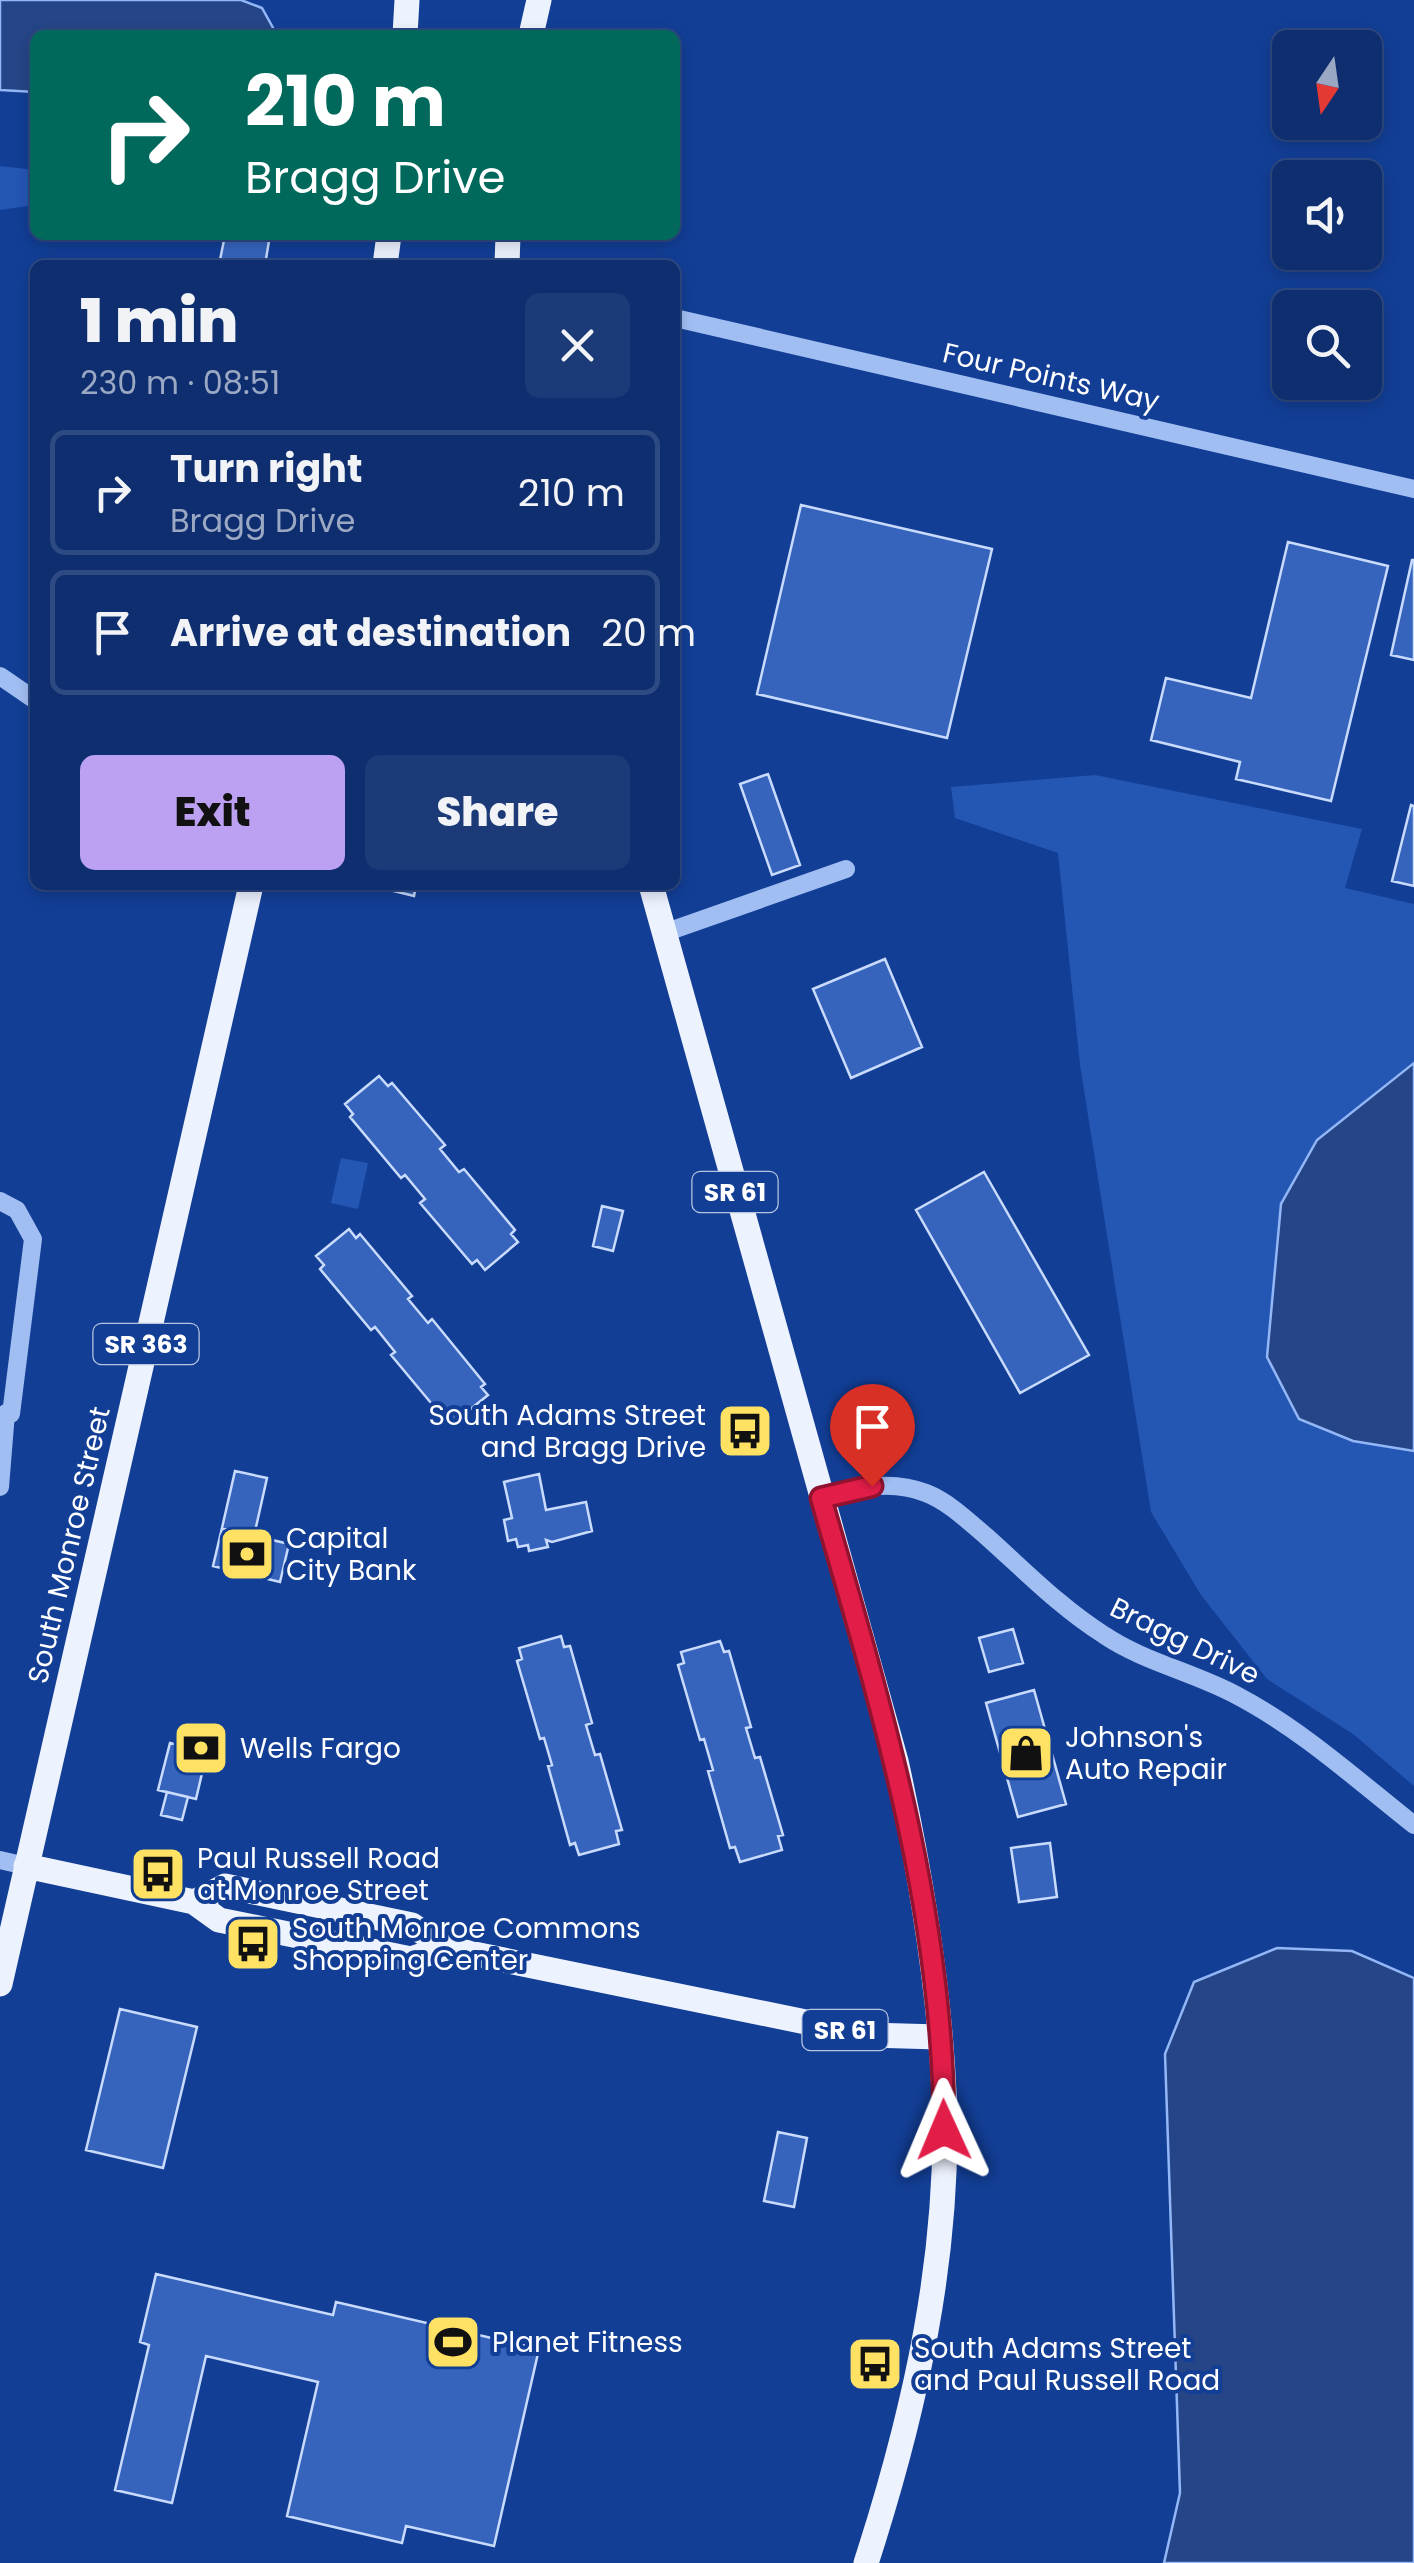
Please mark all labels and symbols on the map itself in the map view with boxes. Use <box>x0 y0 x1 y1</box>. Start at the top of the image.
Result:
north arrow <box>1272 30 1382 140</box>
street label: Four Points Way <box>939 333 1163 421</box>
road number: SR 61 <box>692 1172 778 1212</box>
road number: SR 363 <box>94 1324 198 1364</box>
pin <box>830 1384 915 1487</box>
place label: South Adams Street and Bragg Drive <box>428 1396 706 1467</box>
bus stop icon: South Adams Street and Bragg Drive <box>715 1401 775 1461</box>
street label: South Monroe Street <box>18 1403 120 1687</box>
place label: Capital City Bank <box>286 1519 417 1590</box>
bank icon: Capital City Bank <box>217 1524 277 1584</box>
street label: Bragg Drive <box>1104 1588 1266 1694</box>
bank icon: Wells Fargo <box>171 1718 231 1778</box>
place label: Johnson's Auto Repair <box>1065 1718 1227 1789</box>
shop icon: Johnson's Auto Repair <box>996 1723 1056 1783</box>
place label: Wells Fargo <box>240 1729 401 1768</box>
place label: Paul Russell Road at Monroe Street <box>197 1839 440 1910</box>
bus stop icon: Paul Russell Road at Monroe Street <box>128 1844 188 1904</box>
place label: South Monroe Commons Shopping Center <box>292 1909 641 1980</box>
bus stop icon: South Monroe Commons Shopping Center <box>223 1914 283 1974</box>
road number: SR 61 <box>802 2010 888 2050</box>
position arrow <box>892 2078 996 2182</box>
sports icon: Planet Fitness <box>423 2312 483 2372</box>
place label: Planet Fitness <box>492 2323 683 2362</box>
place label: South Adams Street and Paul Russell Road <box>914 2329 1220 2400</box>
bus stop icon: South Adams Street and Paul Russell Road <box>845 2334 905 2394</box>

